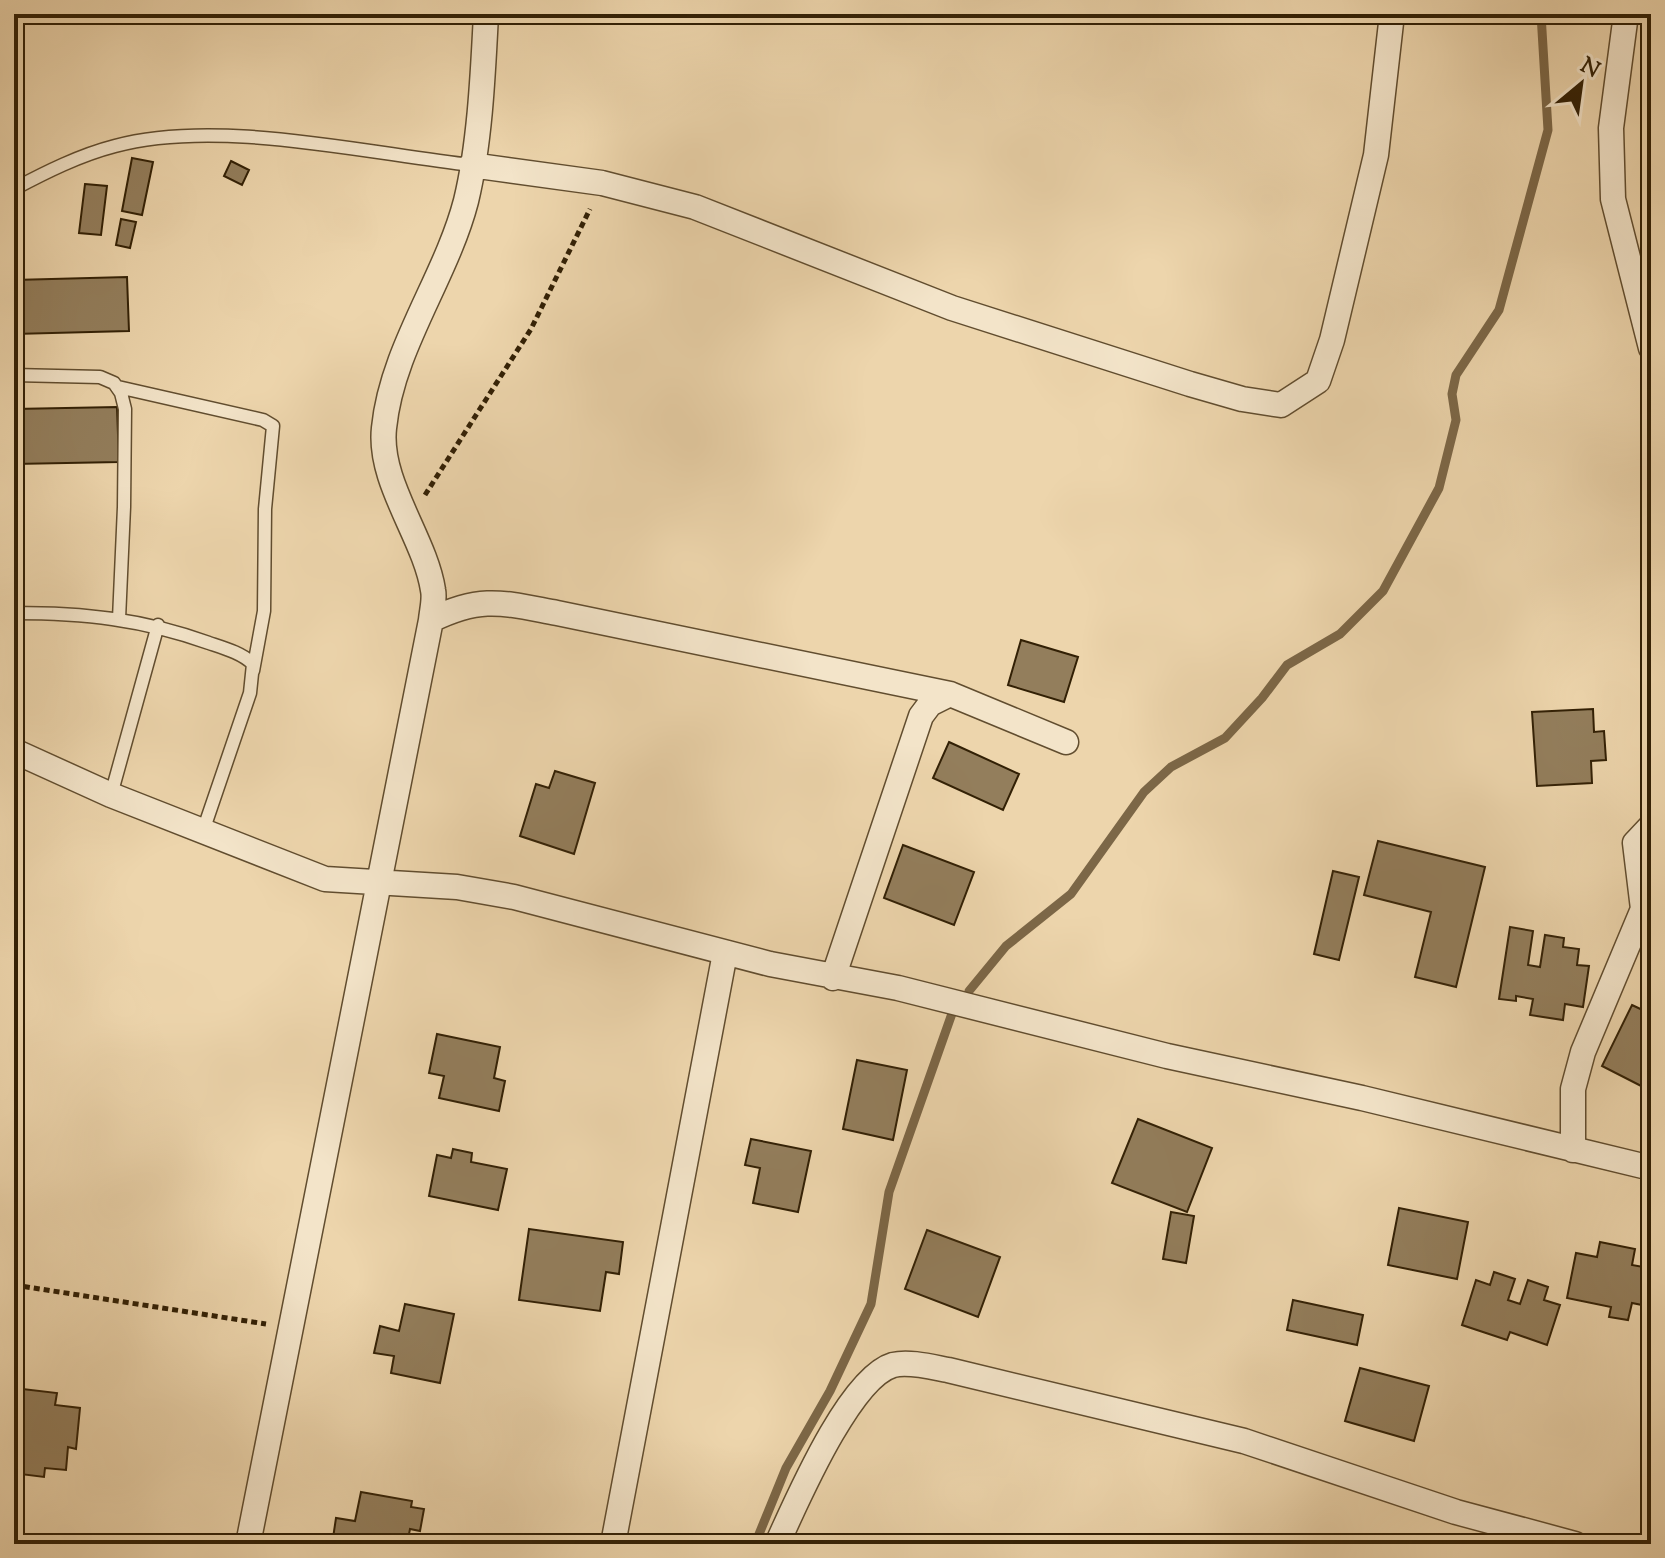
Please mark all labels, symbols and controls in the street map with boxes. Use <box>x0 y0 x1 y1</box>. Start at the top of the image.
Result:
north arrow <box>1541 44 1621 124</box>
text: N <box>1574 51 1605 88</box>

